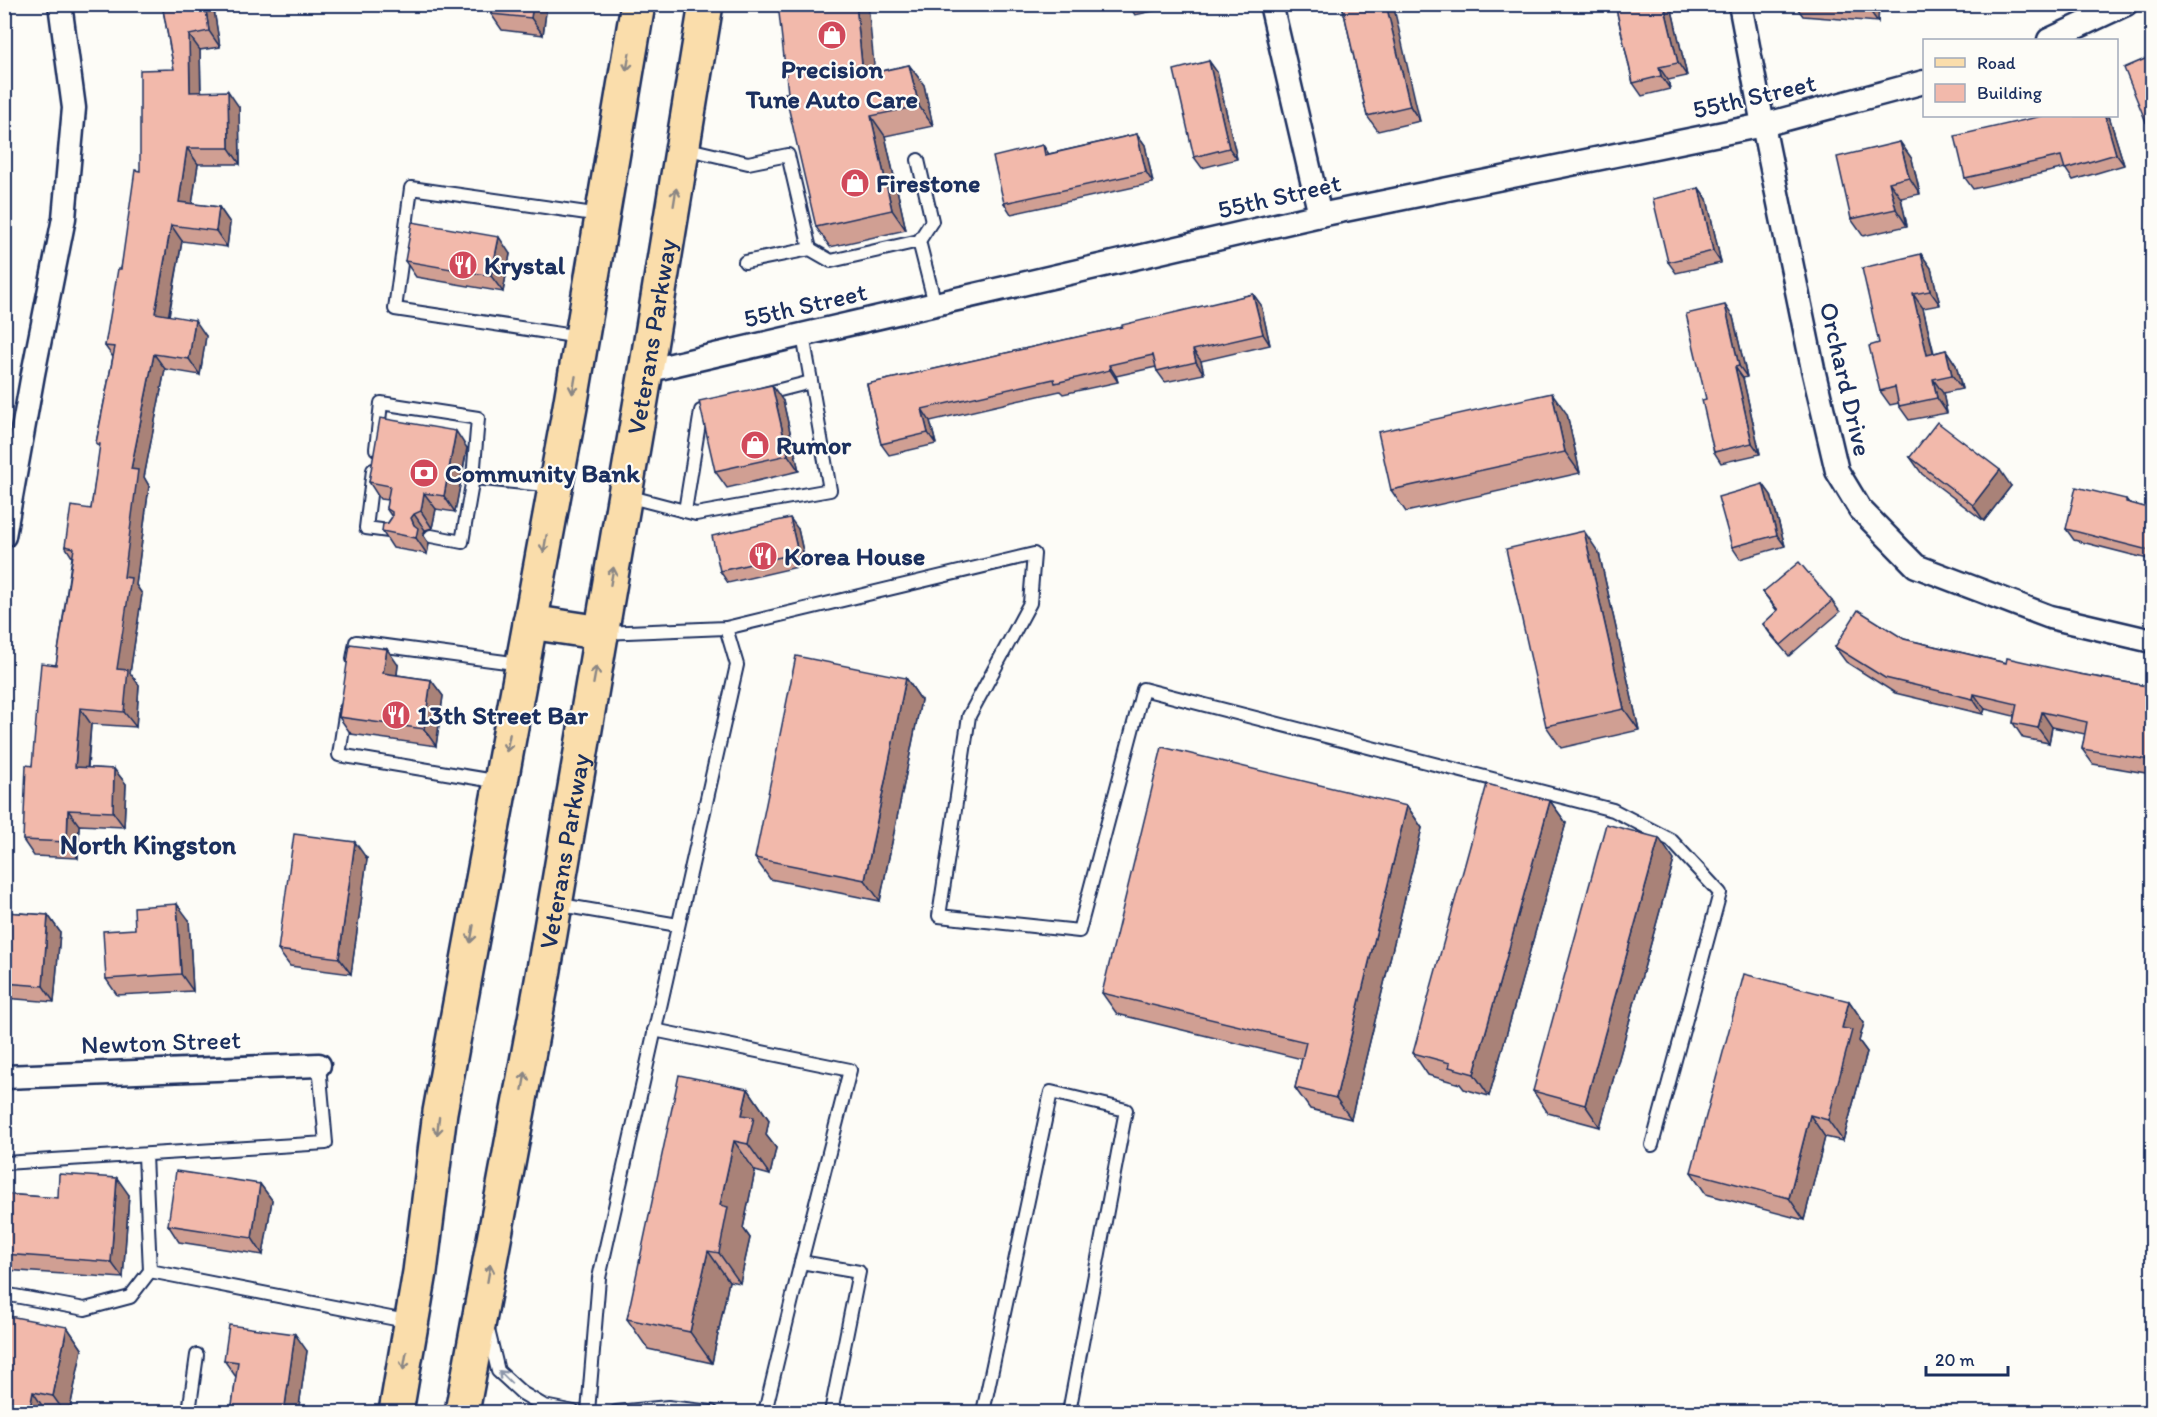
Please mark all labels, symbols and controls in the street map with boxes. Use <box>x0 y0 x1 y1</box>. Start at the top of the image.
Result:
shop icon: Precision Tune Auto Care <box>816 19 848 51</box>
legend <box>1923 39 2118 117</box>
one-way arrow <box>622 52 633 72</box>
text: Road <box>1977 52 2016 74</box>
place label: Precision Tune Auto Care <box>745 53 918 115</box>
street label: 55th Street <box>1689 66 1819 126</box>
text: Building <box>1977 82 2043 104</box>
street label: 55th Street <box>1214 166 1344 226</box>
shop icon: Firestone <box>839 167 871 199</box>
place label: Firestone <box>876 167 980 199</box>
one-way arrow <box>669 188 680 207</box>
street label: Veterans Parkway <box>619 236 683 437</box>
restaurant icon: Krystal <box>447 249 479 281</box>
place label: Krystal <box>484 249 566 281</box>
street label: 55th Street <box>740 275 870 335</box>
street label: Orchard Drive <box>1813 299 1879 459</box>
one-way arrow <box>568 375 579 395</box>
shop icon: Rumor <box>739 429 771 461</box>
place label: Rumor <box>776 429 852 461</box>
bank icon: Community Bank <box>408 457 440 489</box>
place label: Community Bank <box>445 457 640 489</box>
one-way arrow <box>539 534 550 553</box>
restaurant icon: Korea House <box>747 540 779 572</box>
place label: Korea House <box>784 540 925 572</box>
one-way arrow <box>606 566 617 586</box>
one-way arrow <box>589 666 600 685</box>
restaurant icon: 13th Street Bar <box>380 699 412 731</box>
place label: 13th Street Bar <box>417 699 588 731</box>
one-way arrow <box>502 732 513 752</box>
street label: Veterans Parkway <box>532 751 597 951</box>
district label: North Kingston <box>60 828 237 861</box>
one-way arrow <box>466 924 477 944</box>
street label: Newton Street <box>80 1023 242 1061</box>
one-way arrow <box>519 1071 530 1091</box>
one-way arrow <box>432 1116 443 1136</box>
one-way arrow <box>484 1263 495 1283</box>
scale bar <box>1926 1339 2008 1377</box>
text: 20 m <box>1935 1349 1975 1371</box>
one-way arrow <box>399 1351 410 1370</box>
one-way arrow <box>498 1370 512 1385</box>

